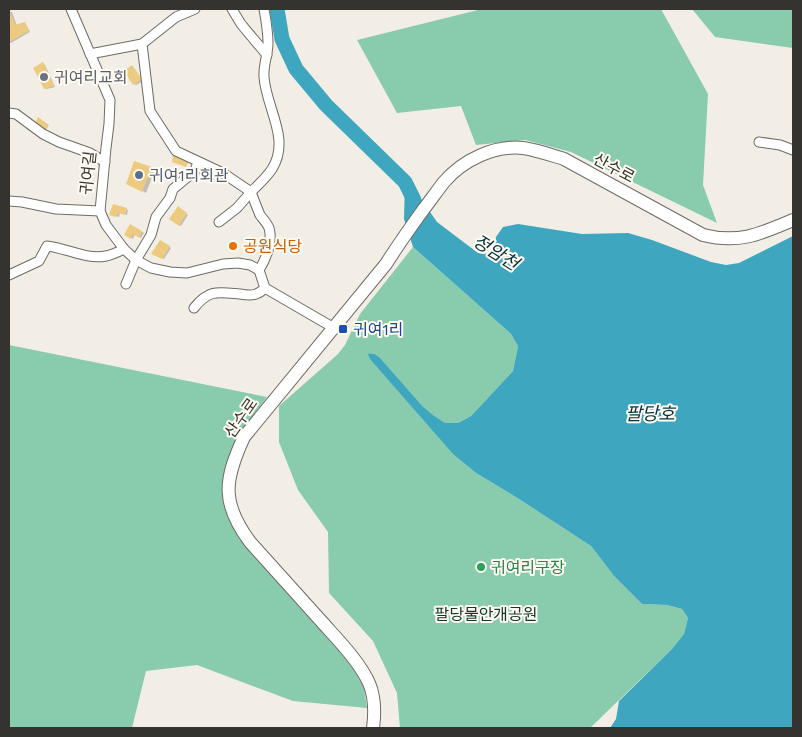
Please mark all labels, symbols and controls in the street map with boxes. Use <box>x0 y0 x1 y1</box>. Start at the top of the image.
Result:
place label: 귀여리교회 <box>54 68 128 87</box>
marker: 귀여리교회 <box>38 71 50 83</box>
street label: 산수로 <box>590 149 638 187</box>
street label: 귀여길 <box>76 150 100 196</box>
place label: 귀여1리회관 <box>149 166 229 185</box>
marker: 귀여1리회관 <box>133 169 145 181</box>
water label: 정암천 <box>469 230 525 275</box>
place label: 공원식당 <box>243 237 302 256</box>
marker: 공원식당 <box>227 240 239 252</box>
place label: 귀여1리 <box>353 320 403 339</box>
marker: 귀여1리 <box>337 323 349 335</box>
street label: 산수로 <box>221 394 262 442</box>
water label: 팔당호 <box>625 403 676 424</box>
place label: 귀여리구장 <box>491 558 565 577</box>
marker: 귀여리구장 <box>475 561 487 573</box>
park label: 팔당물안개공원 <box>434 605 538 624</box>

